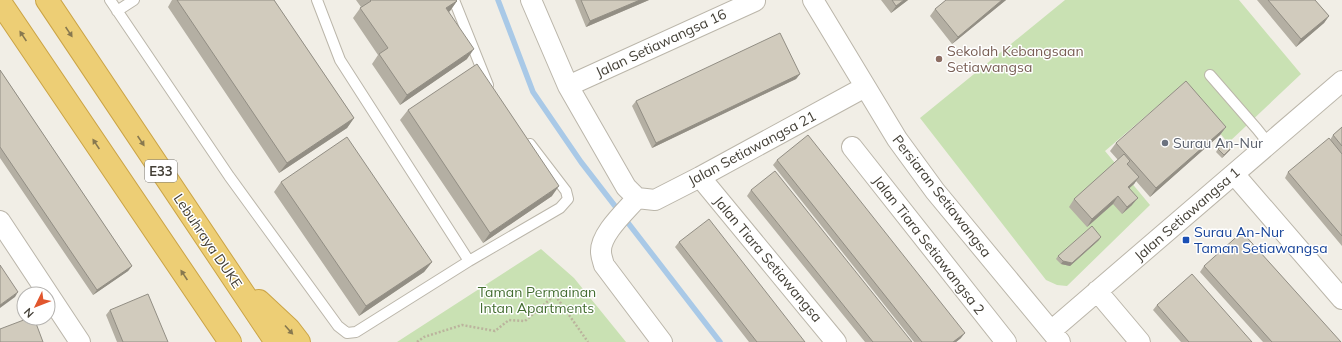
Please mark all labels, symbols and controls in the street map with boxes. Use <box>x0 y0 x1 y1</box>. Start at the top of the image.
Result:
street label: Jalan Setiawangsa 16 <box>593 5 729 81</box>
one-way arrow <box>65 27 73 38</box>
one-way arrow <box>19 31 27 41</box>
place label: Sekolah Kebangsaan Setiawangsa <box>947 42 1084 76</box>
marker: Sekolah Kebangsaan Setiawangsa <box>934 54 944 64</box>
street label: Jalan Setiawangsa 21 <box>685 107 819 189</box>
street label: Persiaran Setiawangsa <box>889 131 995 261</box>
place label: Surau An-Nur <box>1173 134 1264 152</box>
one-way arrow <box>137 135 145 146</box>
marker: Surau An-Nur <box>1160 138 1170 148</box>
one-way arrow <box>92 139 100 149</box>
road number: E33 <box>145 160 177 182</box>
street label: Jalan Setiawangsa 1 <box>1131 163 1243 265</box>
street label: Jalan Tiara Setiawangsa 2 <box>869 172 989 318</box>
street label: Lebuhraya DUKE <box>170 190 246 292</box>
street label: Jalan Tiara Setiawangsa <box>710 192 826 326</box>
place label: Surau An-Nur Taman Setiawangsa <box>1194 223 1328 257</box>
marker: Surau An-Nur Taman Setiawangsa <box>1181 235 1191 245</box>
one-way arrow <box>180 270 188 280</box>
park label: Taman Permainan Intan Apartments <box>478 283 596 317</box>
north arrow <box>16 286 56 326</box>
text: N <box>21 305 37 321</box>
one-way arrow <box>285 324 294 335</box>

